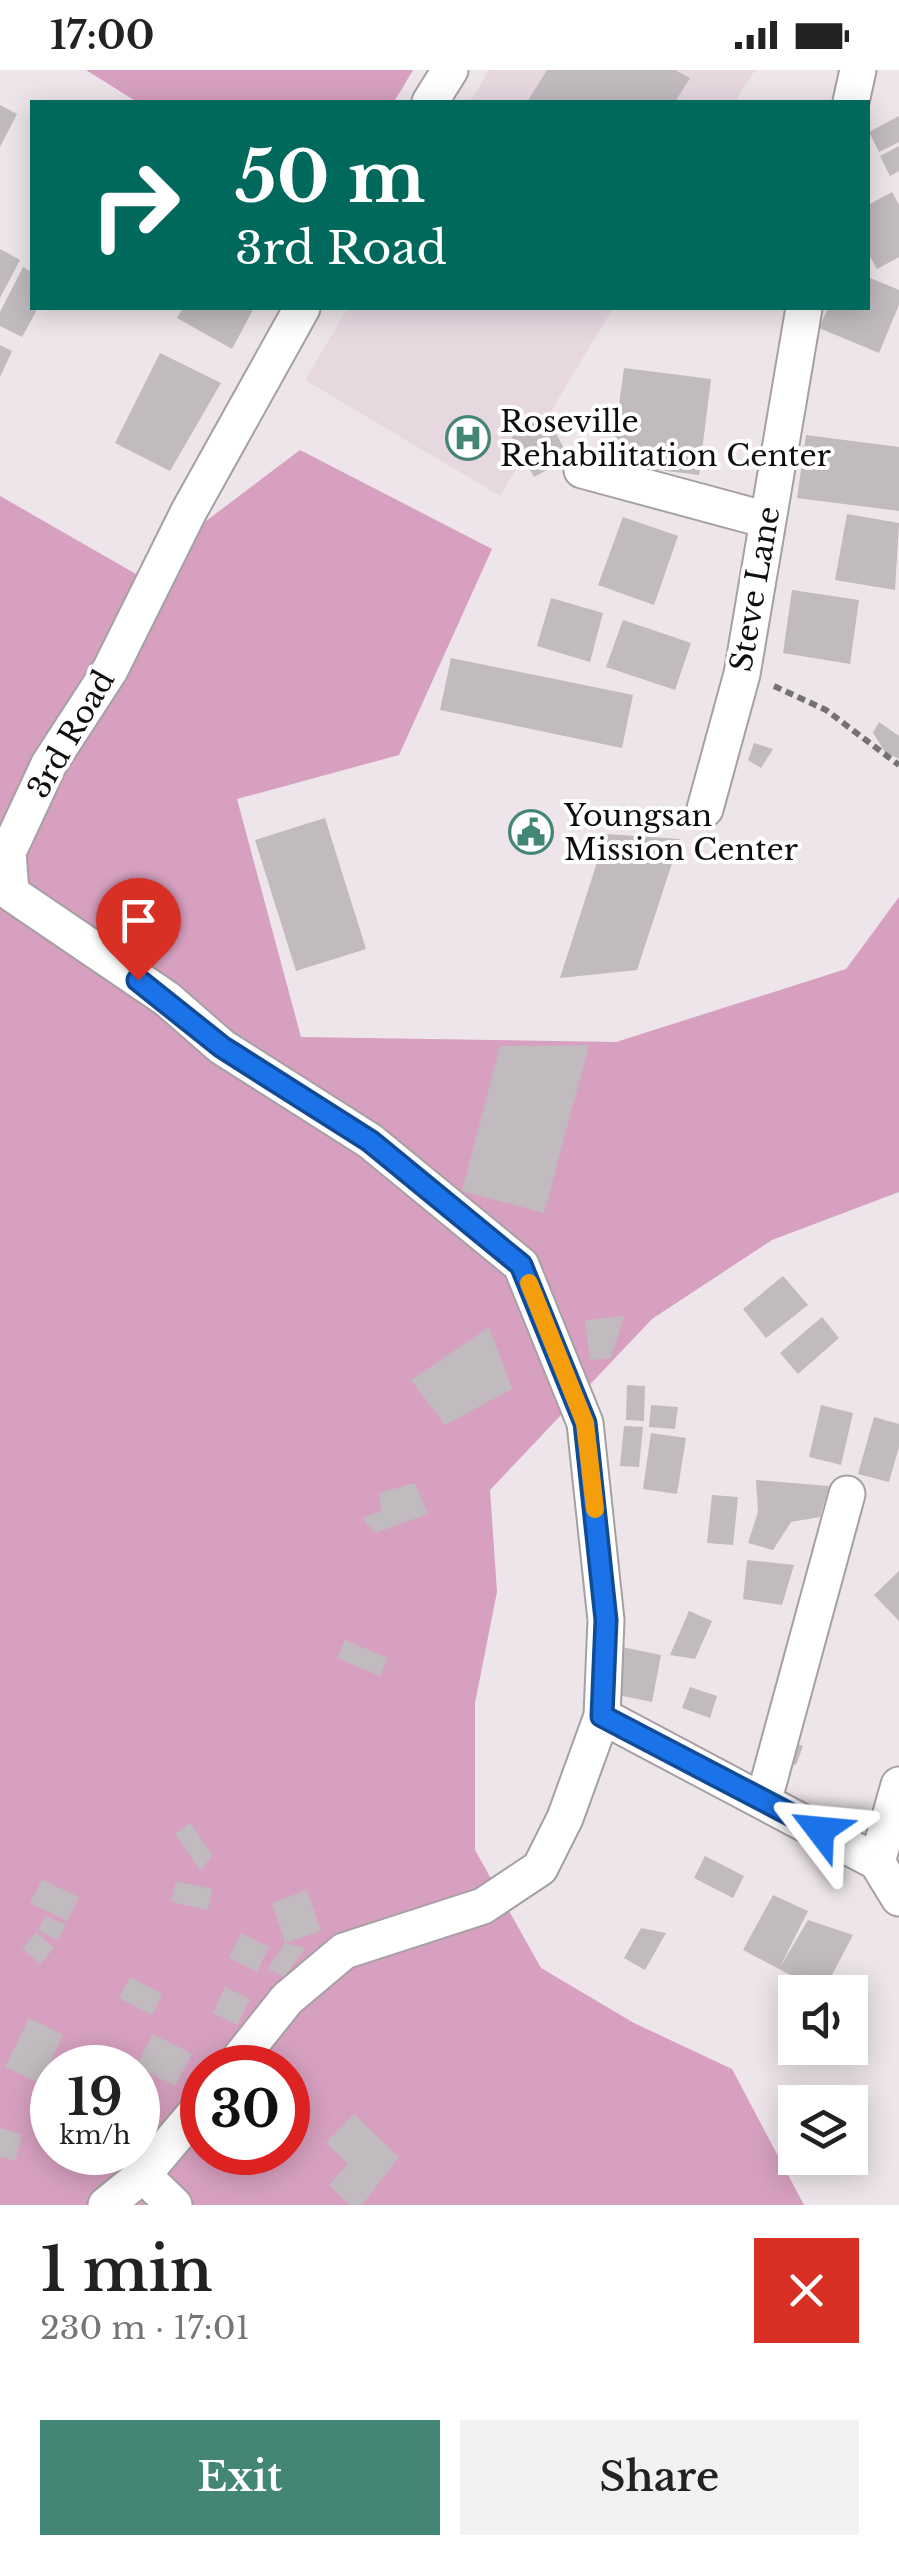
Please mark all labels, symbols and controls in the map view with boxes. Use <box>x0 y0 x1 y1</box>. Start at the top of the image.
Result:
text: 17:00 <box>50 12 154 59</box>
text: 50 m <box>235 134 426 221</box>
icon: right <box>70 140 200 270</box>
text: 3rd Road <box>235 220 447 276</box>
place label: Roseville Rehabilitation Center <box>500 403 832 474</box>
hospital icon: Roseville Rehabilitation Center <box>445 415 491 461</box>
street label: Steve Lane <box>722 504 788 674</box>
street label: 3rd Road <box>20 664 122 804</box>
place label: Youngsan Mission Center <box>563 797 799 868</box>
public building icon: Youngsan Mission Center <box>508 809 554 855</box>
pin <box>96 878 181 981</box>
icon: arrive <box>111 893 166 948</box>
position arrow <box>768 1778 872 1882</box>
map controls <box>778 1975 868 2175</box>
button: sound <box>778 1975 868 2065</box>
speed limit sign: 30 <box>180 2045 310 2175</box>
text: 19 <box>67 2066 123 2129</box>
button: layers <box>778 2085 868 2175</box>
text: km/h <box>60 2120 130 2151</box>
text: 1 min <box>40 2233 213 2307</box>
button: close <box>754 2238 859 2343</box>
text: 230 m · 17:01 <box>40 2308 250 2348</box>
button: Exit <box>40 2420 440 2535</box>
button: Share <box>460 2420 859 2535</box>

